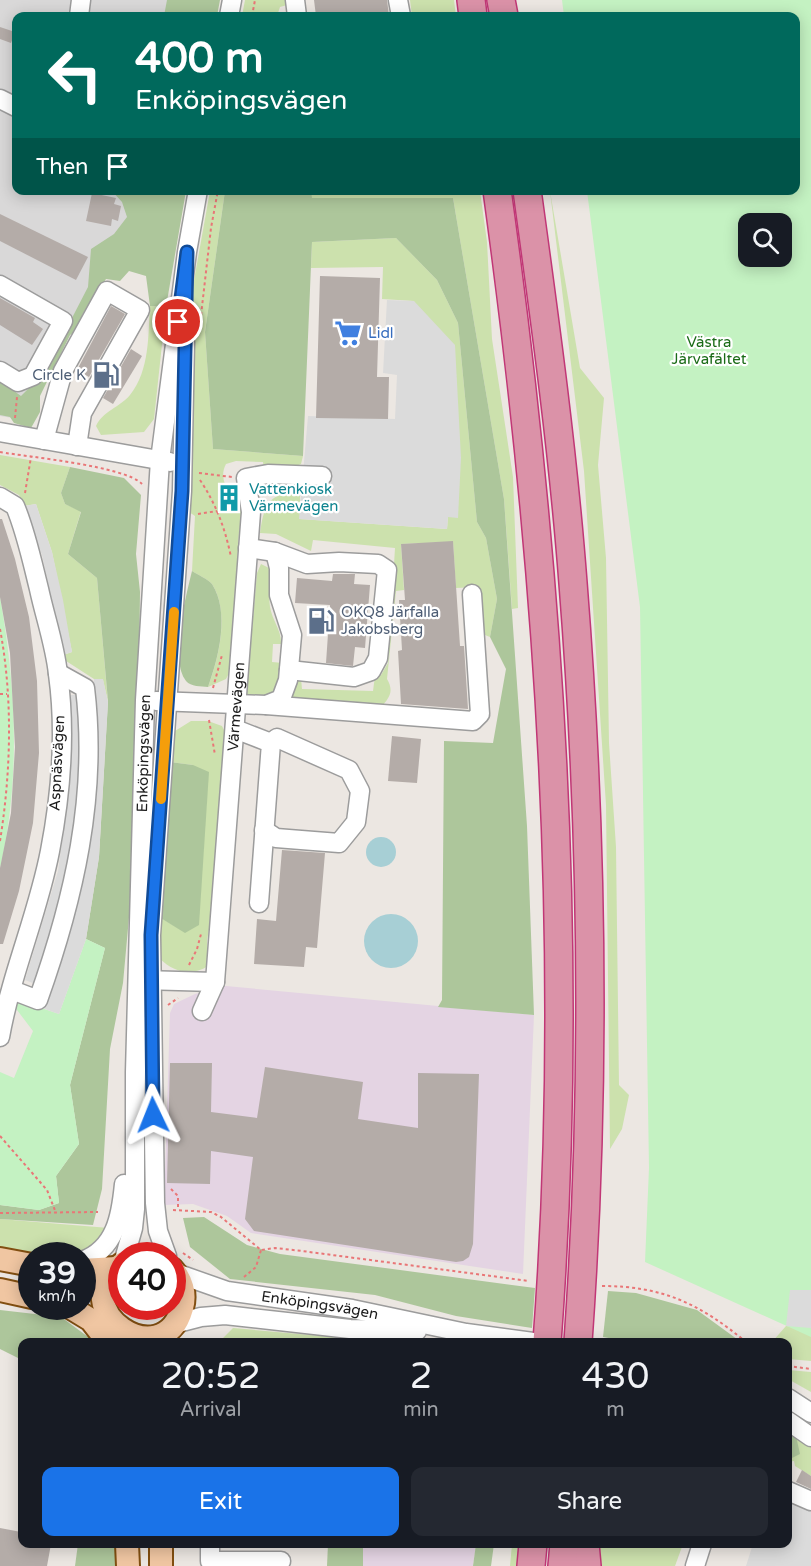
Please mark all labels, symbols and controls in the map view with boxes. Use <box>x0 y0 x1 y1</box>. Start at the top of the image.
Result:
text: 400 m <box>135 33 264 84</box>
icon: left <box>36 36 114 114</box>
text: Enköpingsvägen <box>135 84 348 117</box>
icon: arrive <box>101 150 134 183</box>
text: Then <box>36 154 89 180</box>
map controls <box>738 213 792 267</box>
button: search <box>738 213 792 267</box>
pin <box>152 296 203 347</box>
icon: arrive <box>161 305 194 338</box>
supermarket icon: Lidl <box>333 318 363 348</box>
place label: Lidl <box>368 324 394 342</box>
park label: Västra Järvafältet <box>672 333 747 368</box>
fuel station icon: Circle K <box>91 360 121 390</box>
place label: Circle K <box>32 366 86 384</box>
place label: Vattenkiosk Värmevägen <box>249 480 338 515</box>
building icon: Vattenkiosk Värmevägen <box>214 483 244 513</box>
place label: OKQ8 Järfalla Jakobsberg <box>341 603 439 638</box>
fuel station icon: OKQ8 Järfalla Jakobsberg <box>306 606 336 636</box>
street label: Värmevägen <box>224 661 248 752</box>
street label: Enköpingsvägen <box>133 694 154 813</box>
street label: Aspnäsvägen <box>46 715 68 811</box>
position arrow <box>121 1083 185 1147</box>
speed limit sign: 40 <box>108 1242 186 1320</box>
text: 39 <box>38 1255 76 1292</box>
text: km/h <box>38 1287 76 1305</box>
street label: Enköpingsvägen <box>260 1287 380 1323</box>
text: 20:52 <box>161 1355 261 1398</box>
text: 2 <box>410 1355 432 1398</box>
text: 430 <box>581 1355 649 1398</box>
text: Arrival <box>180 1398 242 1422</box>
text: min <box>403 1398 439 1422</box>
text: m <box>606 1398 625 1422</box>
button: Exit <box>42 1467 399 1536</box>
button: Share <box>411 1467 768 1536</box>

